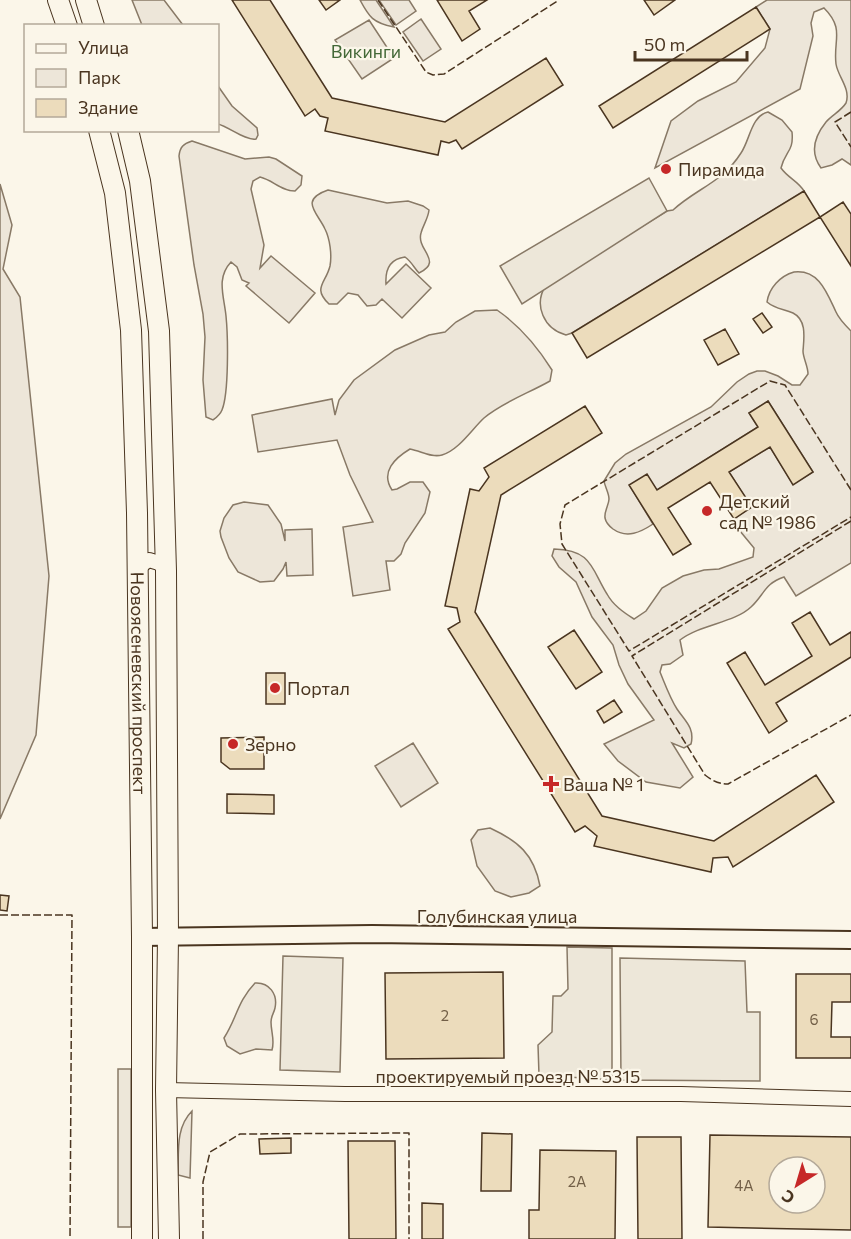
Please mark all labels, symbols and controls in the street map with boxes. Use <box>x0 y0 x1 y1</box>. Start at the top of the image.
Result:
legend <box>24 24 219 132</box>
scale bar <box>635 24 748 62</box>
text: 50 m <box>644 33 685 55</box>
text: Улица <box>78 36 129 58</box>
park label: Викинги <box>331 40 401 62</box>
text: Парк <box>78 66 121 88</box>
text: Здание <box>78 96 138 118</box>
place label: Пирамида <box>678 158 765 180</box>
marker: Пирамида <box>659 162 673 176</box>
place label: Детский сад № 1986 <box>719 490 816 533</box>
marker: Детский сад № 1986 <box>700 504 714 518</box>
street label: Новоясеневский проспект <box>127 571 151 795</box>
place label: Портал <box>287 677 350 699</box>
marker: Портал <box>268 681 282 695</box>
place label: Зерно <box>245 733 296 755</box>
marker: Зерно <box>226 737 240 751</box>
place label: Ваша № 1 <box>563 773 644 795</box>
marker: Ваша № 1 <box>544 777 558 791</box>
street label: Голубинская улица <box>417 905 577 927</box>
house number: 2 <box>441 1006 449 1024</box>
house number: 6 <box>809 1010 819 1028</box>
street label: проектируемый проезд № 5315 <box>376 1065 640 1087</box>
north arrow <box>767 1155 827 1215</box>
house number: 2А <box>568 1172 586 1190</box>
house number: 4А <box>734 1176 754 1194</box>
text: С <box>778 1186 798 1208</box>

